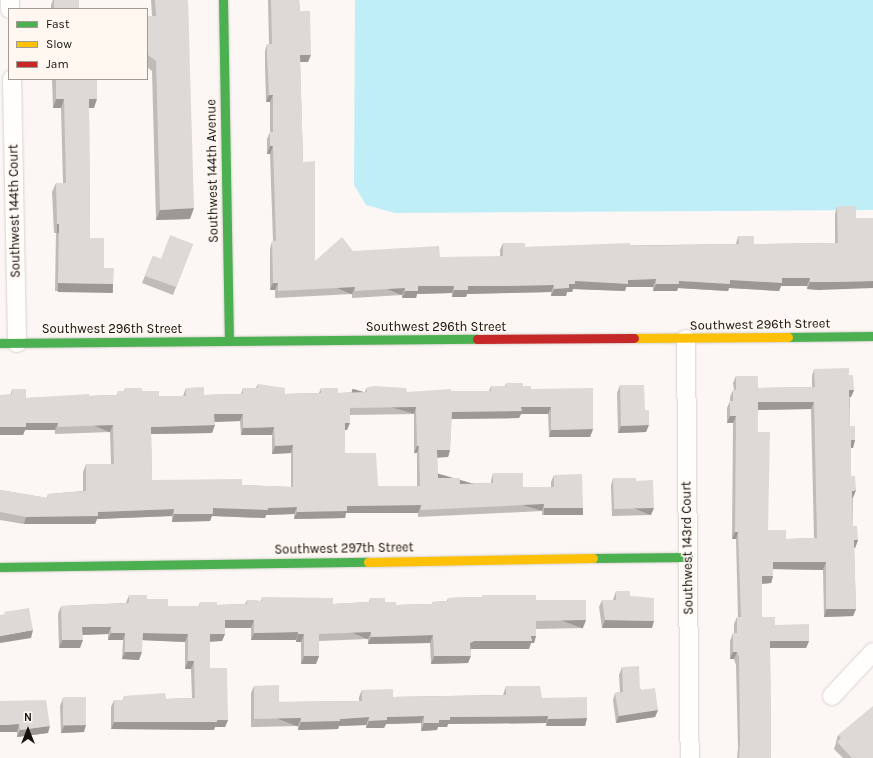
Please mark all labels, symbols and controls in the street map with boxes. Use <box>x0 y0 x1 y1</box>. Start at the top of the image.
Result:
legend <box>8 8 148 80</box>
text: Fast <box>46 17 69 31</box>
text: Slow <box>46 37 72 51</box>
text: Jam <box>46 57 69 71</box>
street label: Southwest 144th Avenue <box>204 99 222 243</box>
street label: Southwest 144th Court <box>6 144 24 278</box>
street label: Southwest 296th Street <box>690 316 830 334</box>
street label: Southwest 296th Street <box>366 319 506 335</box>
street label: Southwest 296th Street <box>42 321 182 337</box>
street label: Southwest 143rd Court <box>679 481 697 615</box>
street label: Southwest 297th Street <box>274 540 414 558</box>
north arrow <box>8 710 48 750</box>
text: N <box>24 711 32 724</box>

